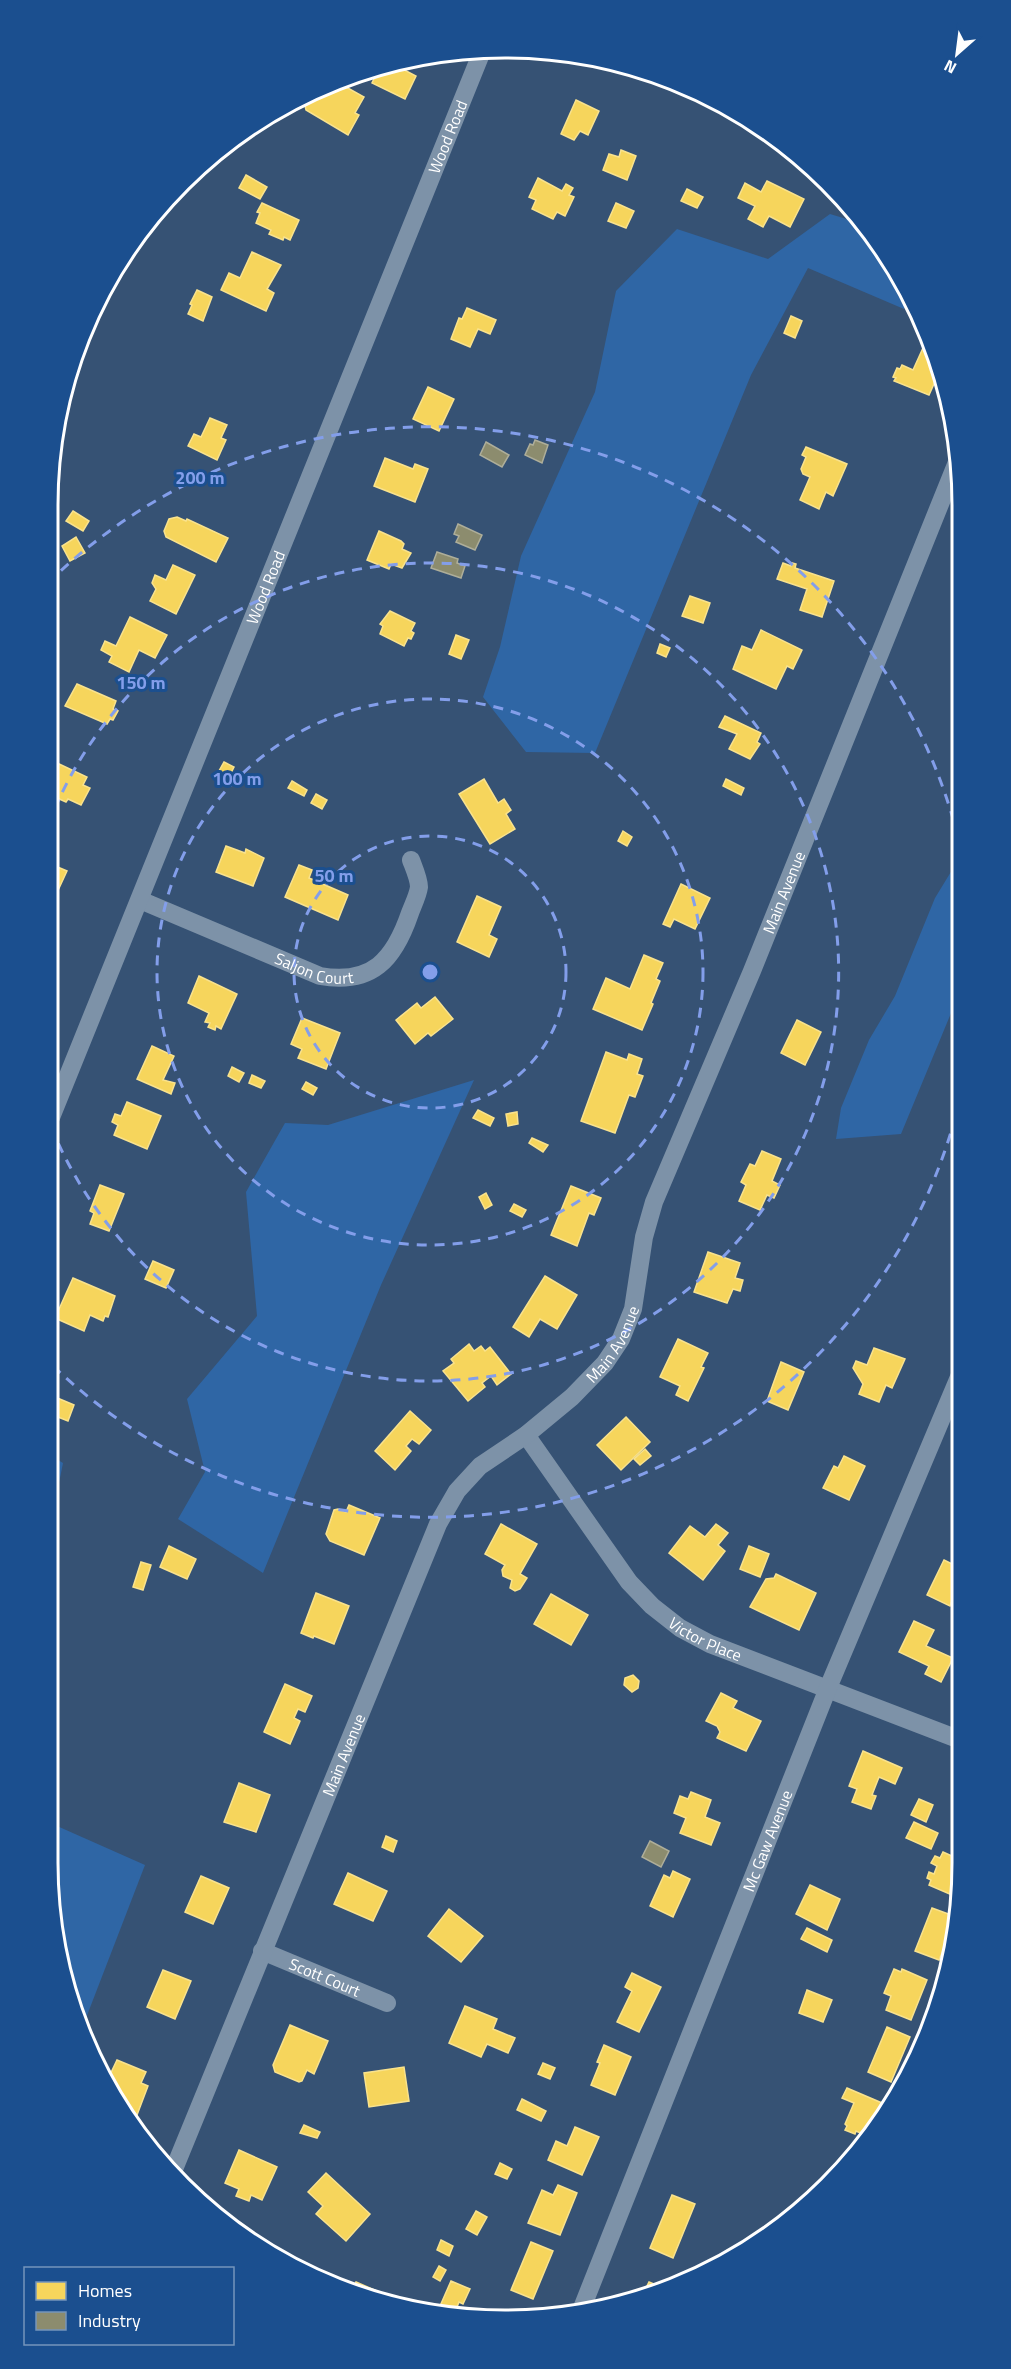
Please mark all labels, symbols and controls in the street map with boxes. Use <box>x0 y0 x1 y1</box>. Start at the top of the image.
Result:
north arrow <box>927 24 987 84</box>
text: N <box>939 54 960 80</box>
street label: Wood Road <box>422 96 473 177</box>
text: 200 m <box>175 464 225 491</box>
street label: Wood Road <box>240 547 291 628</box>
text: 150 m <box>116 669 166 696</box>
text: 100 m <box>212 765 262 792</box>
street label: Main Avenue <box>756 847 811 937</box>
text: 50 m <box>314 862 354 889</box>
street label: Saljon Court <box>271 946 355 990</box>
centre of rings <box>420 962 440 982</box>
street label: Main Avenue <box>580 1302 645 1388</box>
street label: Victor Place <box>663 1611 745 1667</box>
street label: Main Avenue <box>316 1710 371 1800</box>
street label: Mc Gaw Avenue <box>736 1786 798 1895</box>
street label: Scott Court <box>285 1952 365 2003</box>
legend <box>24 2267 234 2345</box>
text: Homes <box>78 2277 132 2304</box>
text: Industry <box>78 2307 141 2334</box>

